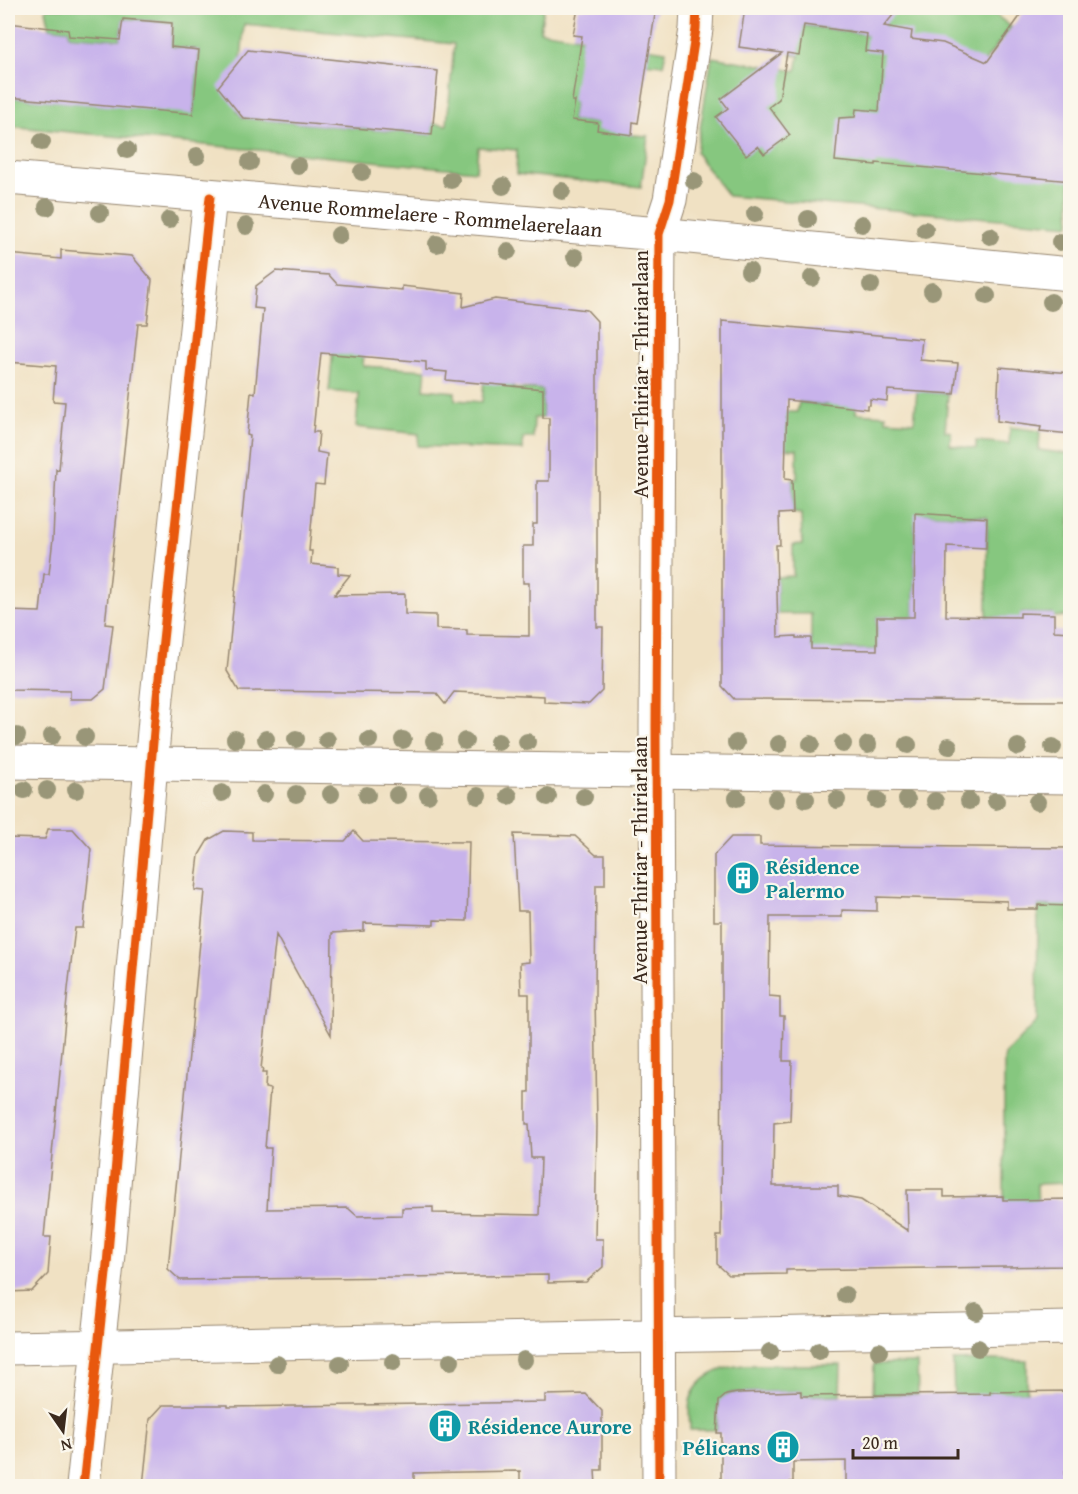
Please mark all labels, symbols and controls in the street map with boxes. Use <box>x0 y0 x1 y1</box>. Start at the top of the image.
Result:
street label: Avenue Rommelaere - Rommelaerelaan <box>257 184 604 245</box>
street label: Avenue Thiriar - Thiriarlaan <box>625 250 656 498</box>
street label: Avenue Thiriar - Thiriarlaan <box>624 736 655 984</box>
place label: Résidence Palermo <box>766 851 860 906</box>
building icon: Résidence Palermo <box>725 860 761 896</box>
north arrow <box>33 1401 93 1461</box>
building icon: Résidence Aurore <box>427 1408 463 1444</box>
place label: Résidence Aurore <box>468 1411 632 1442</box>
scale bar <box>853 1422 958 1460</box>
building icon: Pélicans <box>765 1429 801 1465</box>
text: 20 m <box>862 1429 898 1456</box>
place label: Pélicans <box>683 1432 760 1463</box>
text: N <box>58 1433 75 1459</box>

